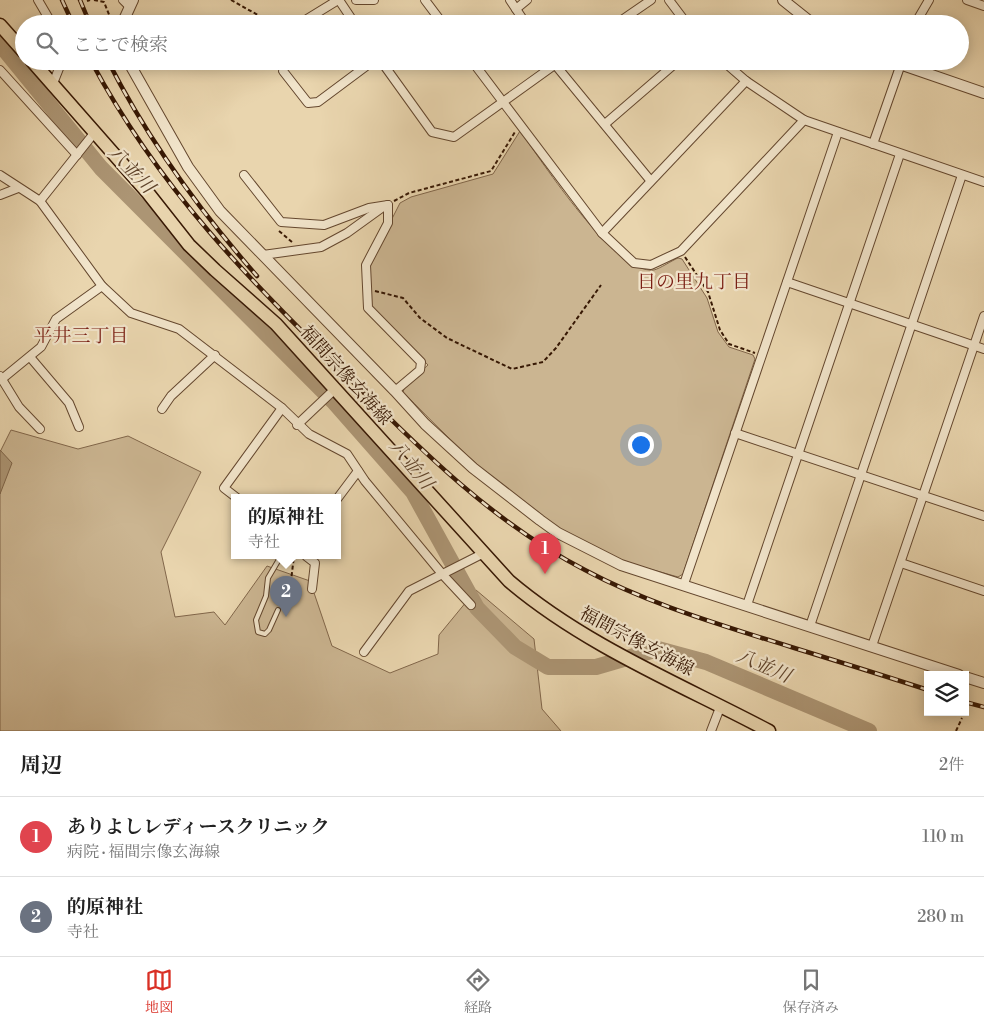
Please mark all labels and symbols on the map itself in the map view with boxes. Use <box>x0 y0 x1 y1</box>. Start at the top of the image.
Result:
water label: 八並川 <box>103 141 161 200</box>
district label: 日の里九丁目 <box>637 270 751 294</box>
street label: 福間宗像玄海線 <box>295 321 396 430</box>
district label: 平井三丁目 <box>33 324 129 348</box>
your location <box>628 432 654 458</box>
water label: 八並川 <box>384 435 440 496</box>
pin: 1 <box>529 533 561 574</box>
pin: 2 <box>270 576 302 617</box>
street label: 福間宗像玄海線 <box>576 602 698 681</box>
water label: 八並川 <box>733 644 796 689</box>

